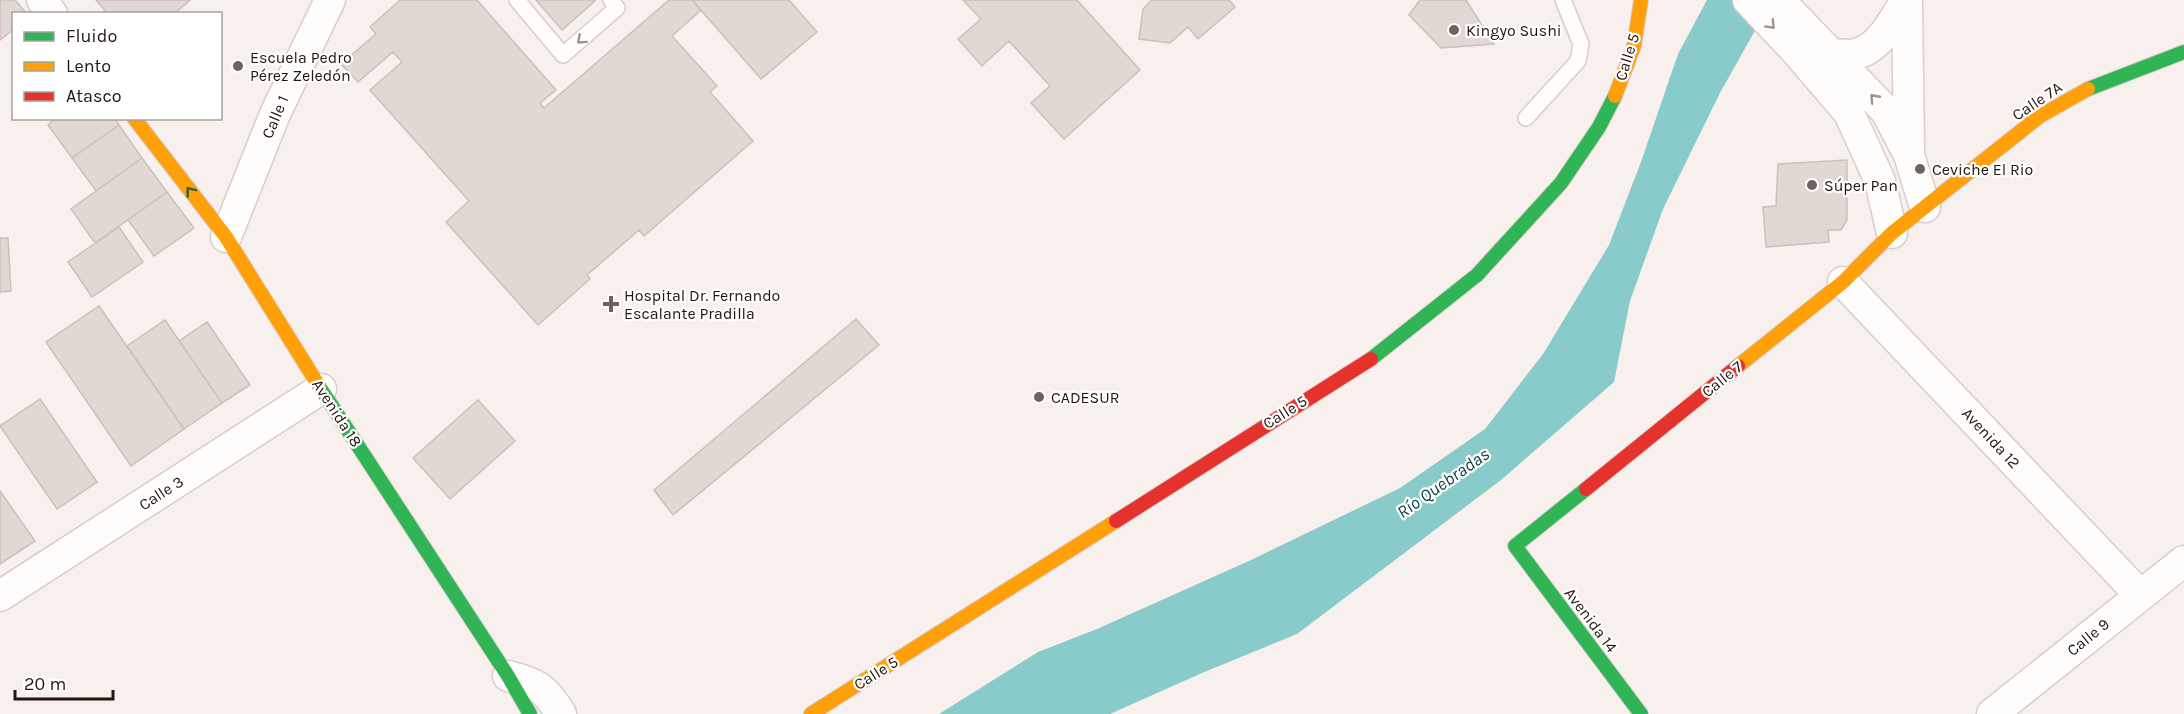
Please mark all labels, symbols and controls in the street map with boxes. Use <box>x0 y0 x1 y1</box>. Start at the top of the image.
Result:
legend <box>12 12 222 120</box>
one-way arrow <box>1764 18 1775 29</box>
place label: Kingyo Sushi <box>1466 21 1562 40</box>
marker: Kingyo Sushi <box>1447 23 1461 37</box>
text: Fluido <box>66 25 117 47</box>
street label: Calle 5 <box>1611 31 1643 83</box>
one-way arrow <box>577 33 588 44</box>
place label: Escuela Pedro Pérez Zeledón <box>250 48 352 85</box>
text: Lento <box>66 55 111 77</box>
marker: Escuela Pedro Pérez Zeledón <box>231 59 245 73</box>
street label: Calle 7A <box>2008 77 2066 125</box>
text: Atasco <box>66 85 122 107</box>
street label: Calle 1 <box>257 93 293 141</box>
one-way arrow <box>1870 94 1881 104</box>
place label: Ceviche El Rio <box>1932 160 2033 179</box>
marker: Ceviche El Rio <box>1913 162 1927 176</box>
place label: Súper Pan <box>1824 176 1898 195</box>
marker: Súper Pan <box>1805 178 1819 192</box>
one-way arrow <box>187 187 198 198</box>
place label: Hospital Dr. Fernando Escalante Pradilla <box>624 286 780 323</box>
marker: Hospital Dr. Fernando Escalante Pradilla <box>602 295 620 313</box>
street label: Calle 7 <box>1698 356 1747 401</box>
street label: Avenida 18 <box>308 376 366 450</box>
place label: CADESUR <box>1051 388 1119 407</box>
marker: CADESUR <box>1032 390 1046 404</box>
street label: Calle 5 <box>1259 391 1311 433</box>
street label: Avenida 12 <box>1958 404 2024 472</box>
water label: Río Quebradas <box>1392 443 1494 523</box>
street label: Calle 3 <box>135 472 187 514</box>
street label: Avenida 14 <box>1561 584 1621 656</box>
street label: Calle 9 <box>2063 614 2113 660</box>
street label: Calle 5 <box>850 652 902 694</box>
scale bar <box>15 663 112 701</box>
text: 20 m <box>24 673 66 695</box>

